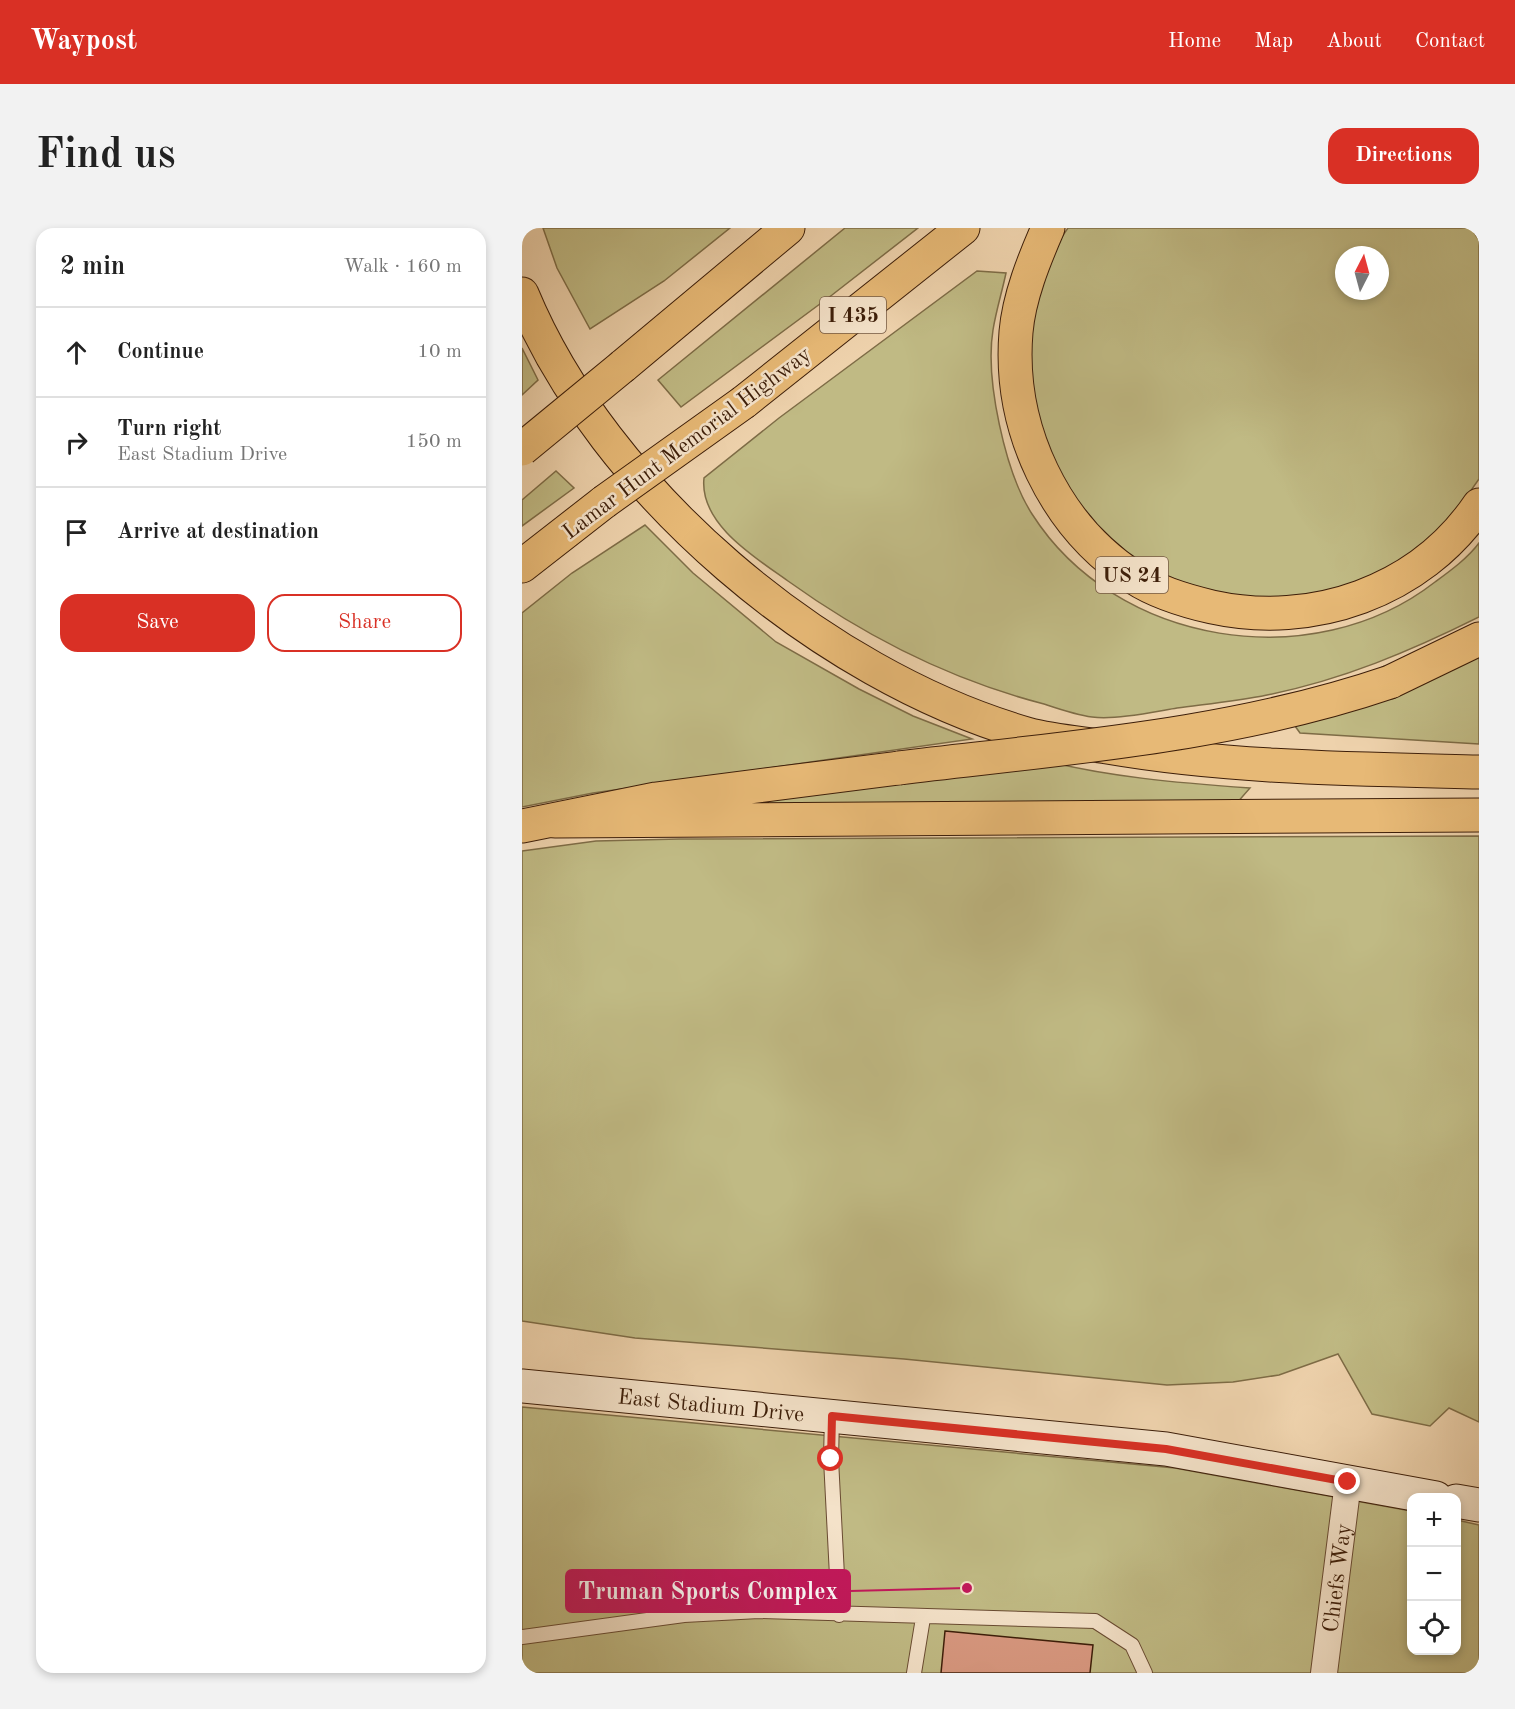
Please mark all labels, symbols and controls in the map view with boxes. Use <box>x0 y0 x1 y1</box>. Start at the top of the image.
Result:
text: Waypost <box>30 28 137 56</box>
text: Home <box>1168 31 1221 52</box>
text: Map <box>1254 31 1293 52</box>
text: About <box>1326 31 1382 52</box>
text: Contact <box>1415 31 1485 52</box>
button: Directions <box>1328 128 1479 184</box>
text: Find us <box>36 135 175 177</box>
north arrow <box>1335 246 1389 300</box>
text: 2 min <box>60 254 125 280</box>
text: Walk · 160 m <box>343 257 462 277</box>
road number: I 435 <box>820 297 886 333</box>
icon: ahead <box>60 336 93 369</box>
text: Continue <box>117 341 204 363</box>
text: 10 m <box>417 342 462 362</box>
street label: Lamar Hunt Memorial Highway <box>559 343 816 544</box>
text: Turn right <box>117 418 221 440</box>
icon: right <box>60 426 93 459</box>
text: 150 m <box>406 432 462 452</box>
text: East Stadium Drive <box>117 445 287 465</box>
icon: arrive <box>60 516 93 549</box>
text: Arrive at destination <box>117 521 319 543</box>
road number: US 24 <box>1096 557 1168 593</box>
button: Save <box>60 594 255 652</box>
button: Share <box>267 594 462 652</box>
street label: East Stadium Drive <box>617 1386 805 1427</box>
route start <box>817 1445 843 1471</box>
route end <box>1334 1468 1360 1494</box>
map controls <box>1407 1493 1461 1655</box>
button: + <box>1407 1493 1461 1547</box>
street label: Chiefs Way <box>1320 1522 1356 1634</box>
button: − <box>1407 1547 1461 1601</box>
callout: Truman Sports Complex <box>566 1570 850 1612</box>
text: Truman Sports Complex <box>578 1581 838 1605</box>
button: locate <box>1407 1601 1461 1655</box>

